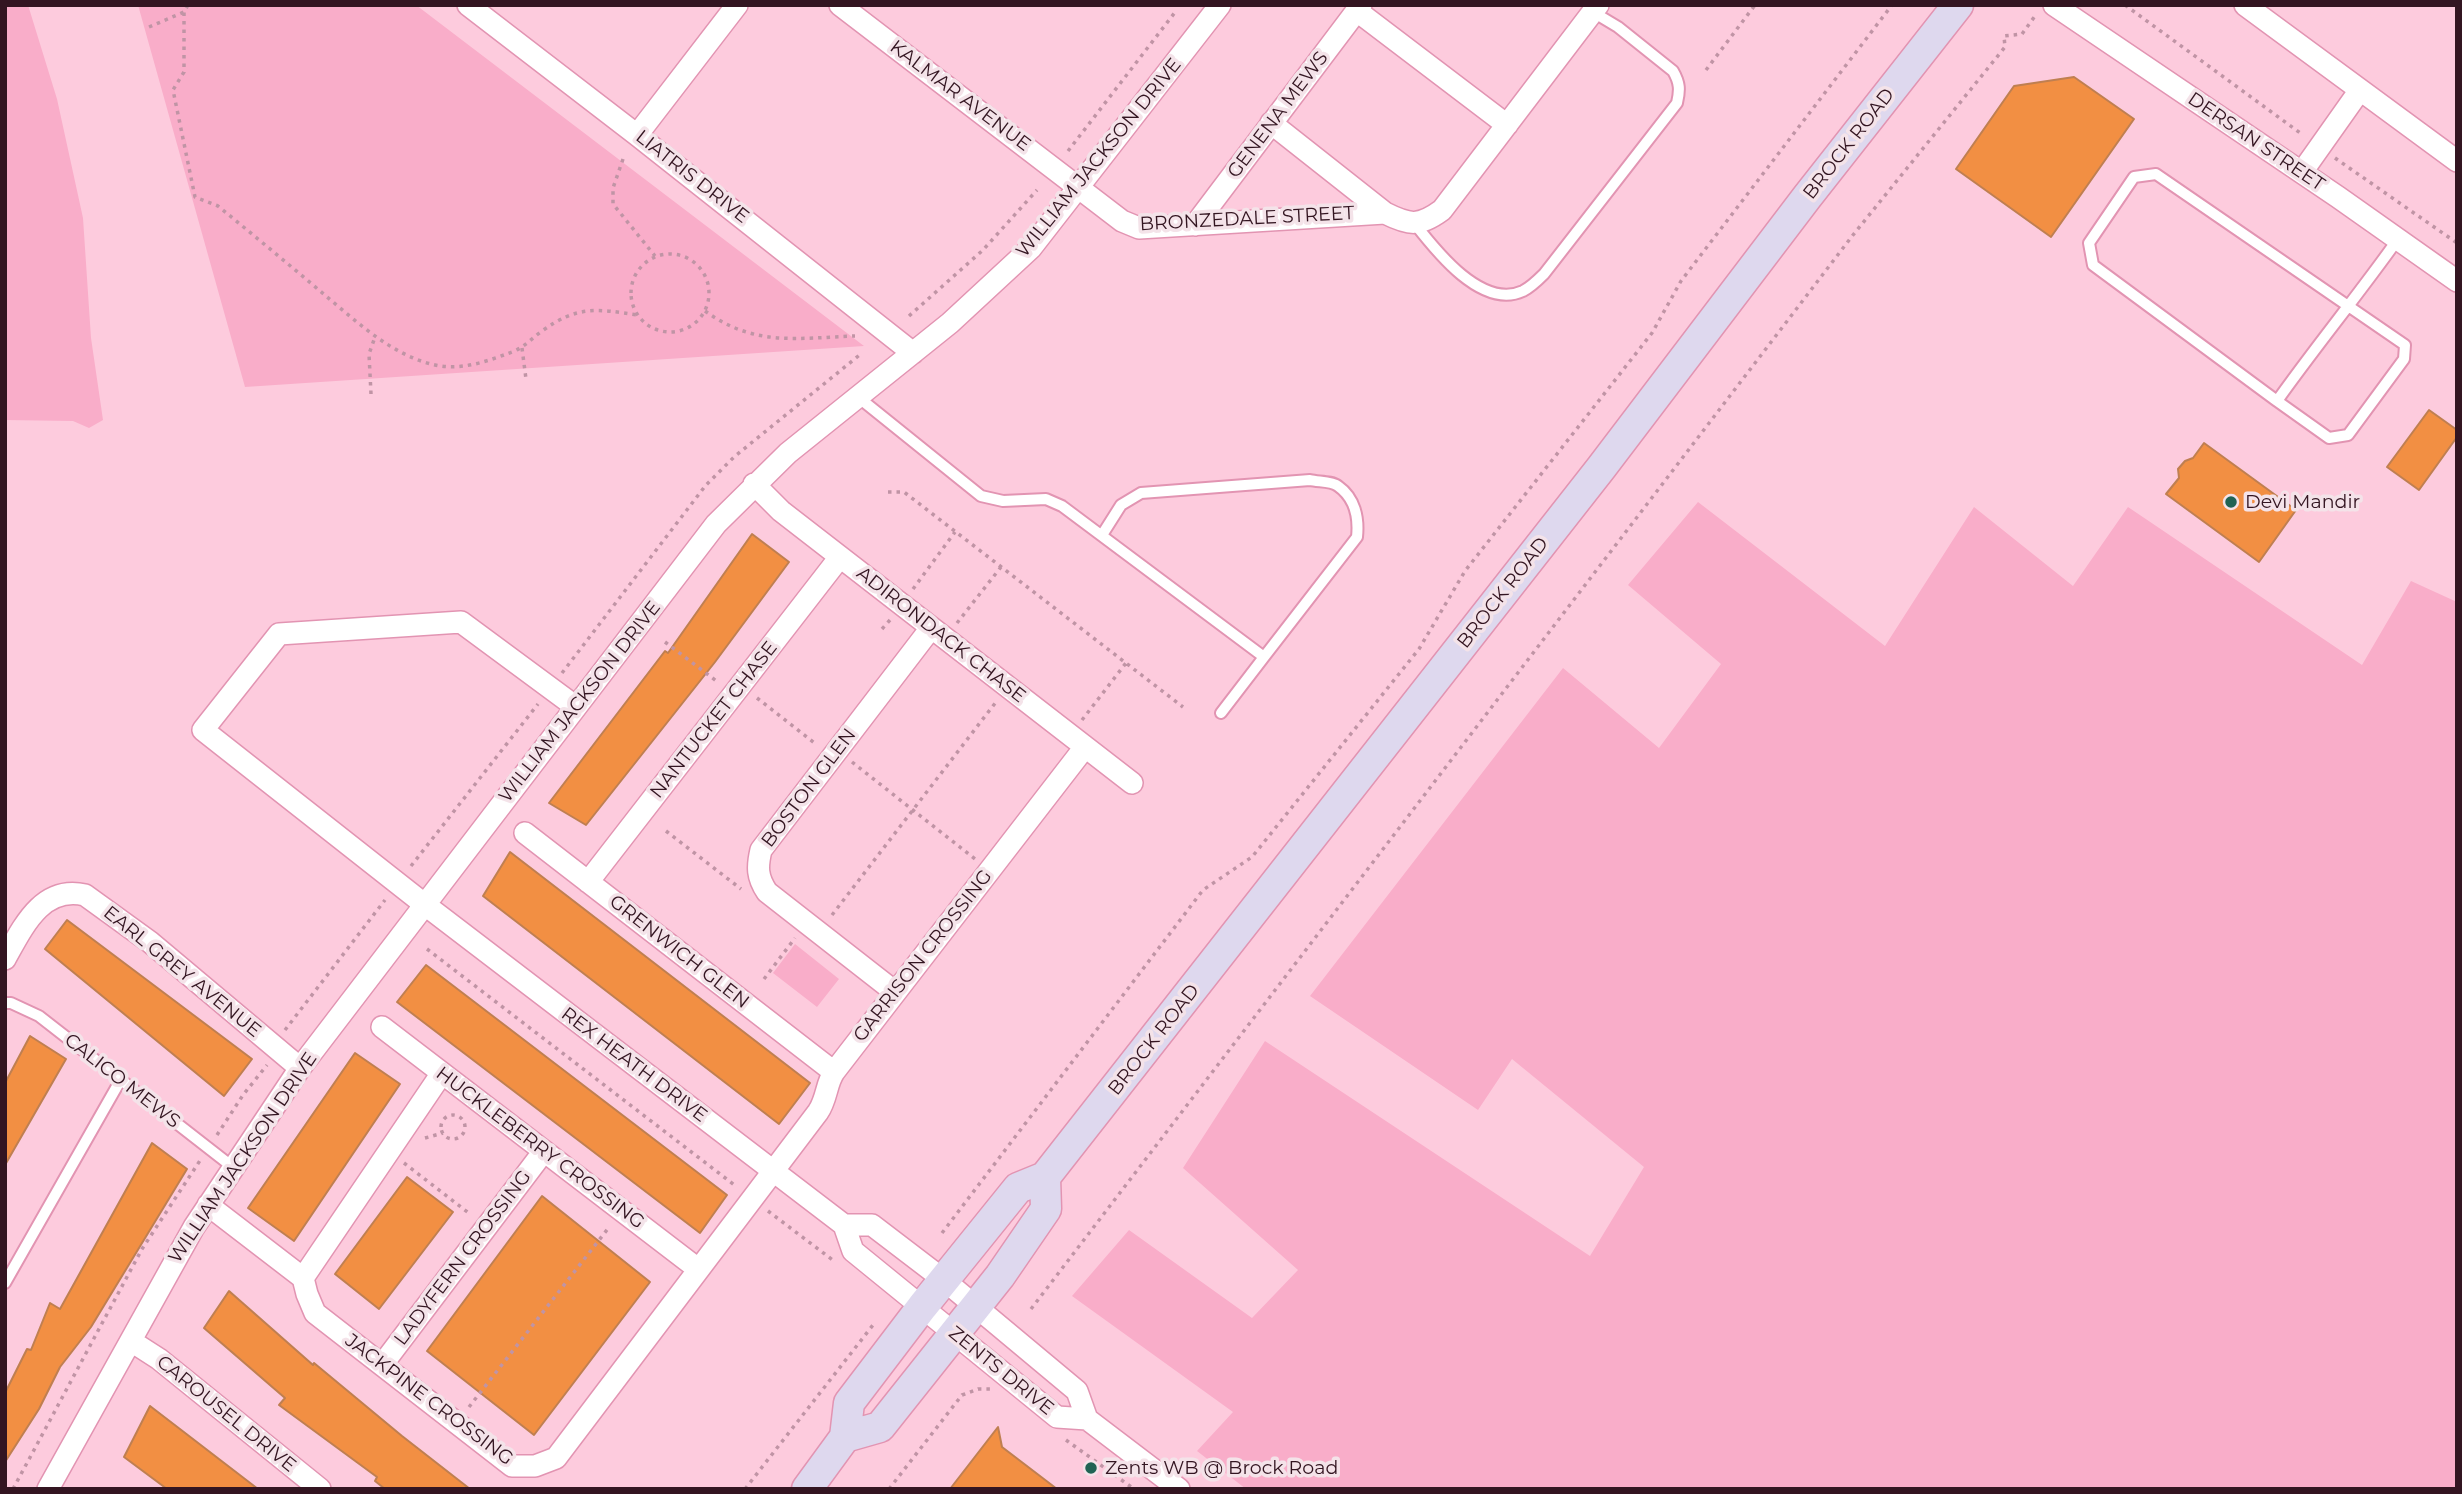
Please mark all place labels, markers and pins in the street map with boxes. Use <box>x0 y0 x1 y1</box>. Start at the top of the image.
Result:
place label: Devi Mandir <box>2245 491 2360 513</box>
marker: Devi Mandir <box>2223 494 2239 510</box>
place label: Zents WB @ Brock Road <box>1105 1457 1338 1479</box>
marker: Zents WB @ Brock Road <box>1083 1460 1099 1476</box>

